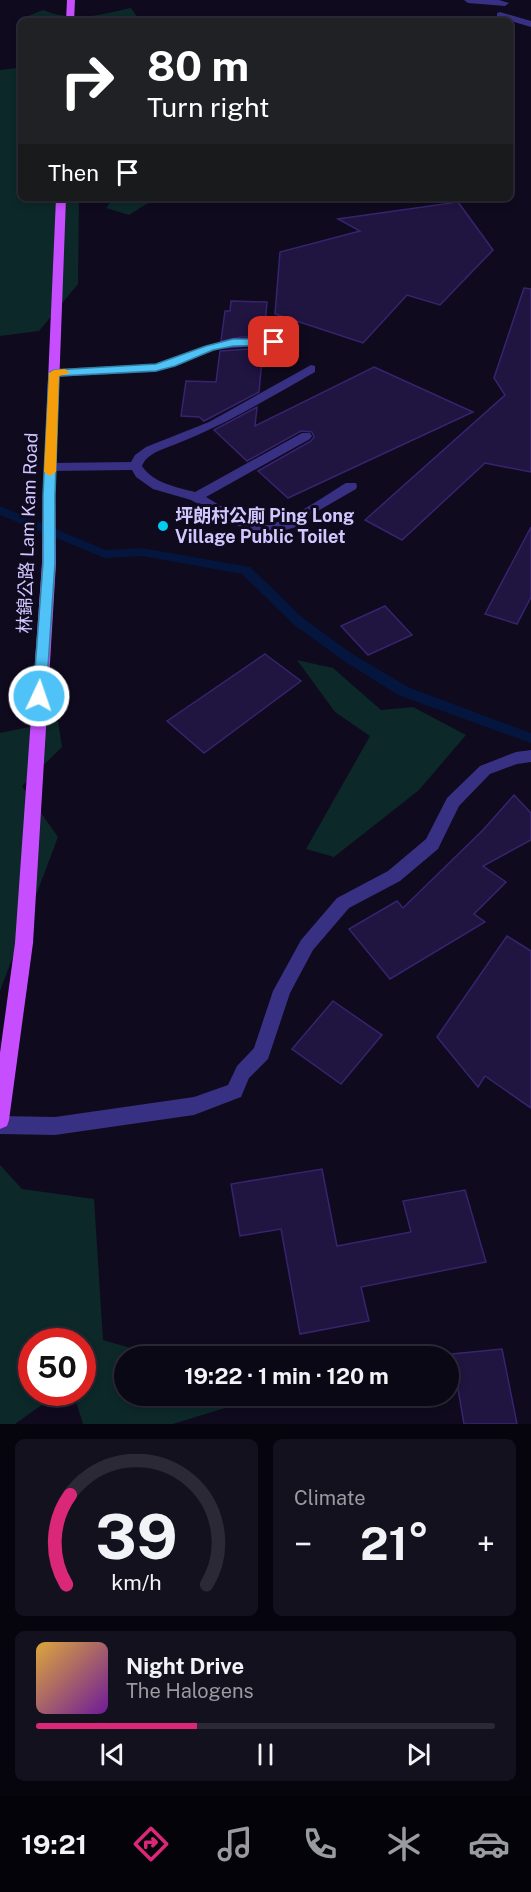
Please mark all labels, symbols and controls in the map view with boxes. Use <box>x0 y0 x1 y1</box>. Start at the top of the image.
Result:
text: 80 m <box>147 41 249 90</box>
icon: right <box>48 42 126 120</box>
text: Turn right <box>147 91 270 123</box>
icon: arrive <box>111 156 144 189</box>
text: Then <box>48 160 99 186</box>
pin <box>248 316 299 367</box>
icon: arrive <box>257 325 290 358</box>
street label: 林錦公路 Lam Kam Road <box>13 432 42 634</box>
place label: 坪朗村公廁 Ping Long Village Public Toilet <box>175 505 354 547</box>
marker: 坪朗村公廁 Ping Long Village Public Toilet <box>156 519 170 533</box>
position arrow <box>7 664 71 728</box>
speed limit sign: 50 <box>18 1328 96 1406</box>
text: 19:22 · 1 min · 120 m <box>184 1363 389 1389</box>
text: Climate <box>294 1486 366 1510</box>
text: 39 <box>95 1500 178 1573</box>
text: 21° <box>360 1517 429 1570</box>
text: − <box>294 1525 312 1563</box>
text: + <box>477 1525 495 1563</box>
text: km/h <box>111 1570 162 1595</box>
text: Night Drive <box>126 1653 244 1679</box>
text: The Halogens <box>126 1679 254 1703</box>
icon: previous <box>96 1738 129 1771</box>
icon: pause <box>249 1738 282 1771</box>
icon: next <box>402 1738 435 1771</box>
icon: directions <box>130 1823 172 1865</box>
icon: music <box>214 1823 256 1865</box>
icon: phone <box>299 1823 341 1865</box>
icon: climate <box>383 1823 425 1865</box>
icon: car <box>468 1823 510 1865</box>
text: 19:21 <box>21 1828 87 1860</box>

